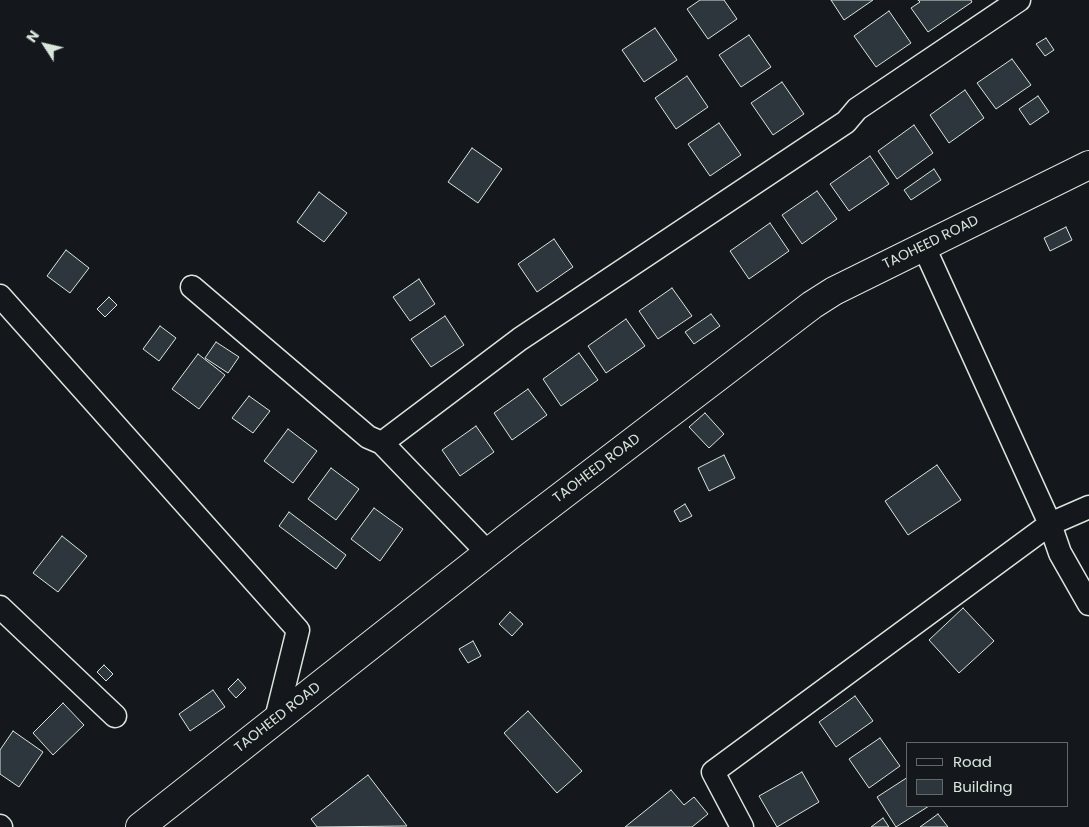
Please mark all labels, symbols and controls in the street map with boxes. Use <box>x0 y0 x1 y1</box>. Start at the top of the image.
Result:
north arrow <box>20 20 70 70</box>
text: N <box>22 26 44 46</box>
street label: TAOHEED ROAD <box>880 213 982 273</box>
street label: TAOHEED ROAD <box>550 431 644 507</box>
street label: TAOHEED ROAD <box>232 679 324 757</box>
legend <box>906 742 1069 807</box>
text: Road <box>953 751 992 772</box>
text: Building <box>953 776 1013 797</box>

